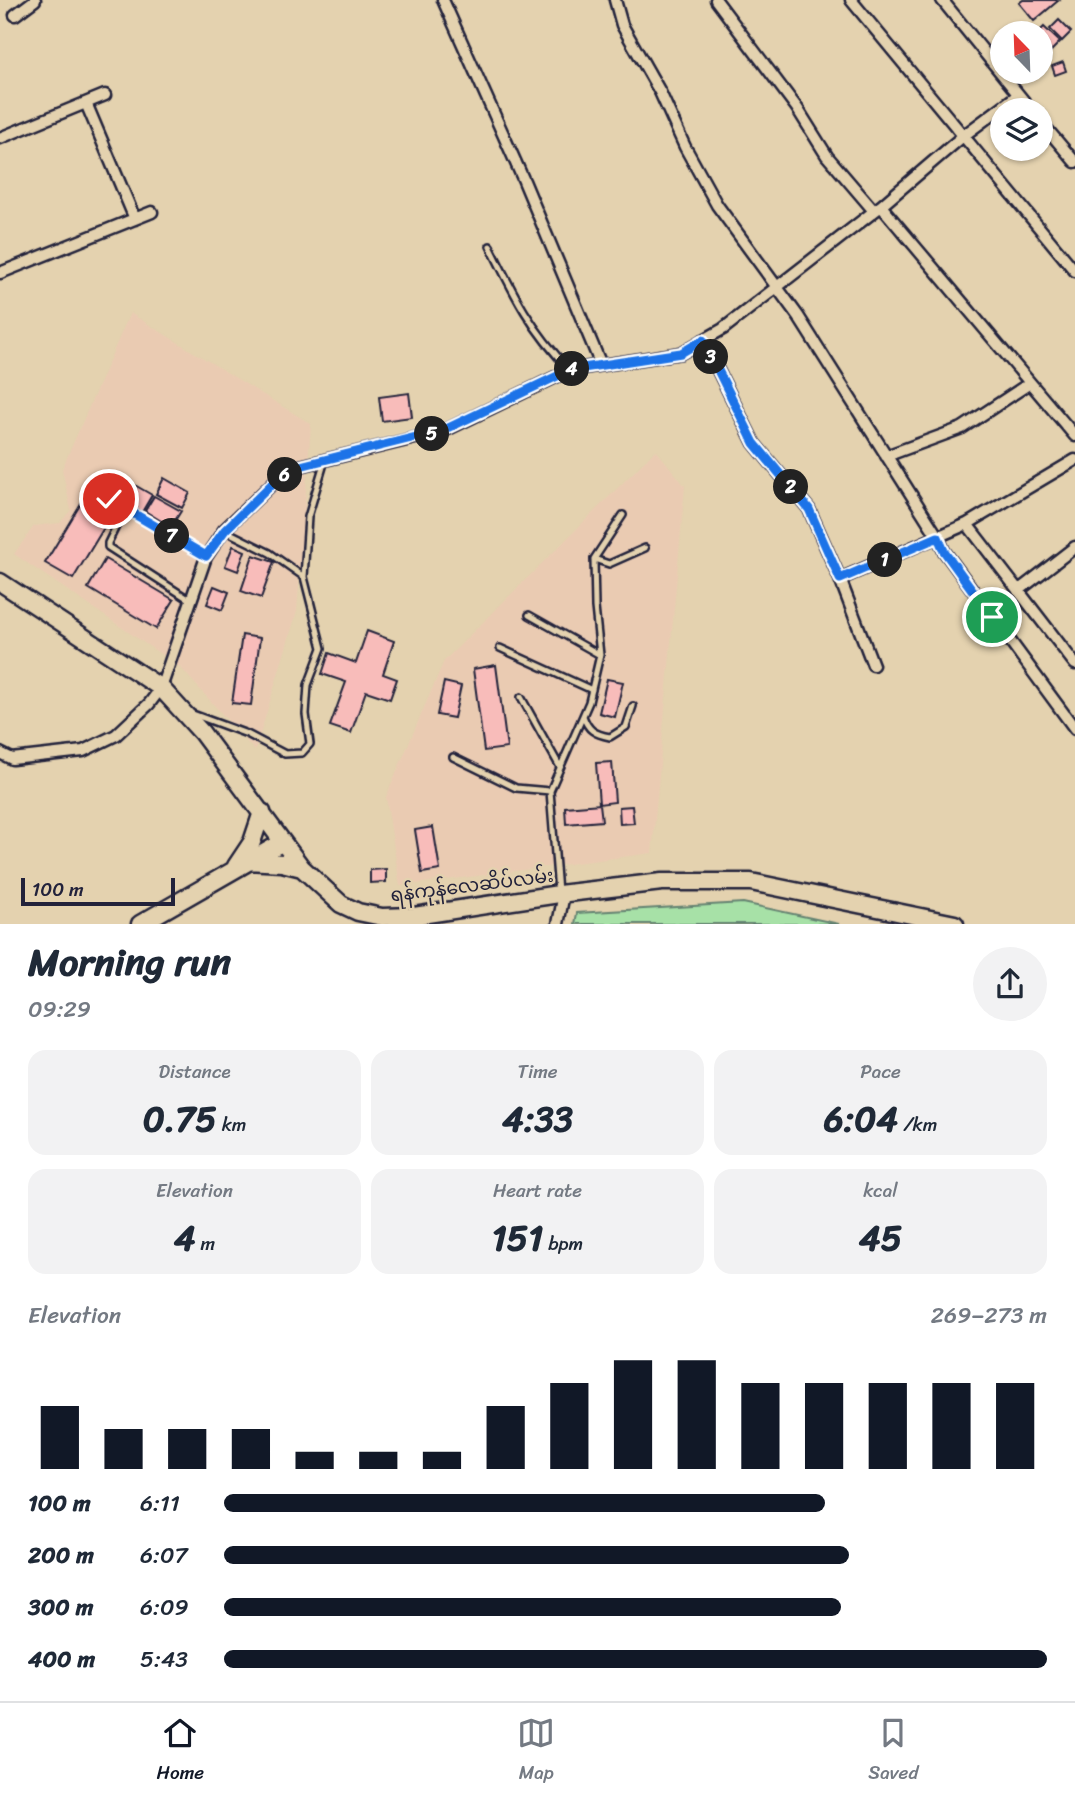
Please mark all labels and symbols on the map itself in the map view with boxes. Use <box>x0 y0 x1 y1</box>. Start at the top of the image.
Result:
north arrow <box>990 21 1054 84</box>
pin: 3 <box>694 340 728 374</box>
pin: 4 <box>554 352 590 386</box>
pin: 5 <box>414 416 450 452</box>
pin: 6 <box>268 458 302 492</box>
pin <box>79 469 139 529</box>
pin: 2 <box>774 470 808 504</box>
pin: 7 <box>154 518 190 554</box>
pin: 1 <box>868 542 903 578</box>
pin <box>962 587 1022 647</box>
street label: ရန်ကုန်လေဆိပ်လမ်း <box>388 859 556 911</box>
scale bar <box>21 875 175 907</box>

